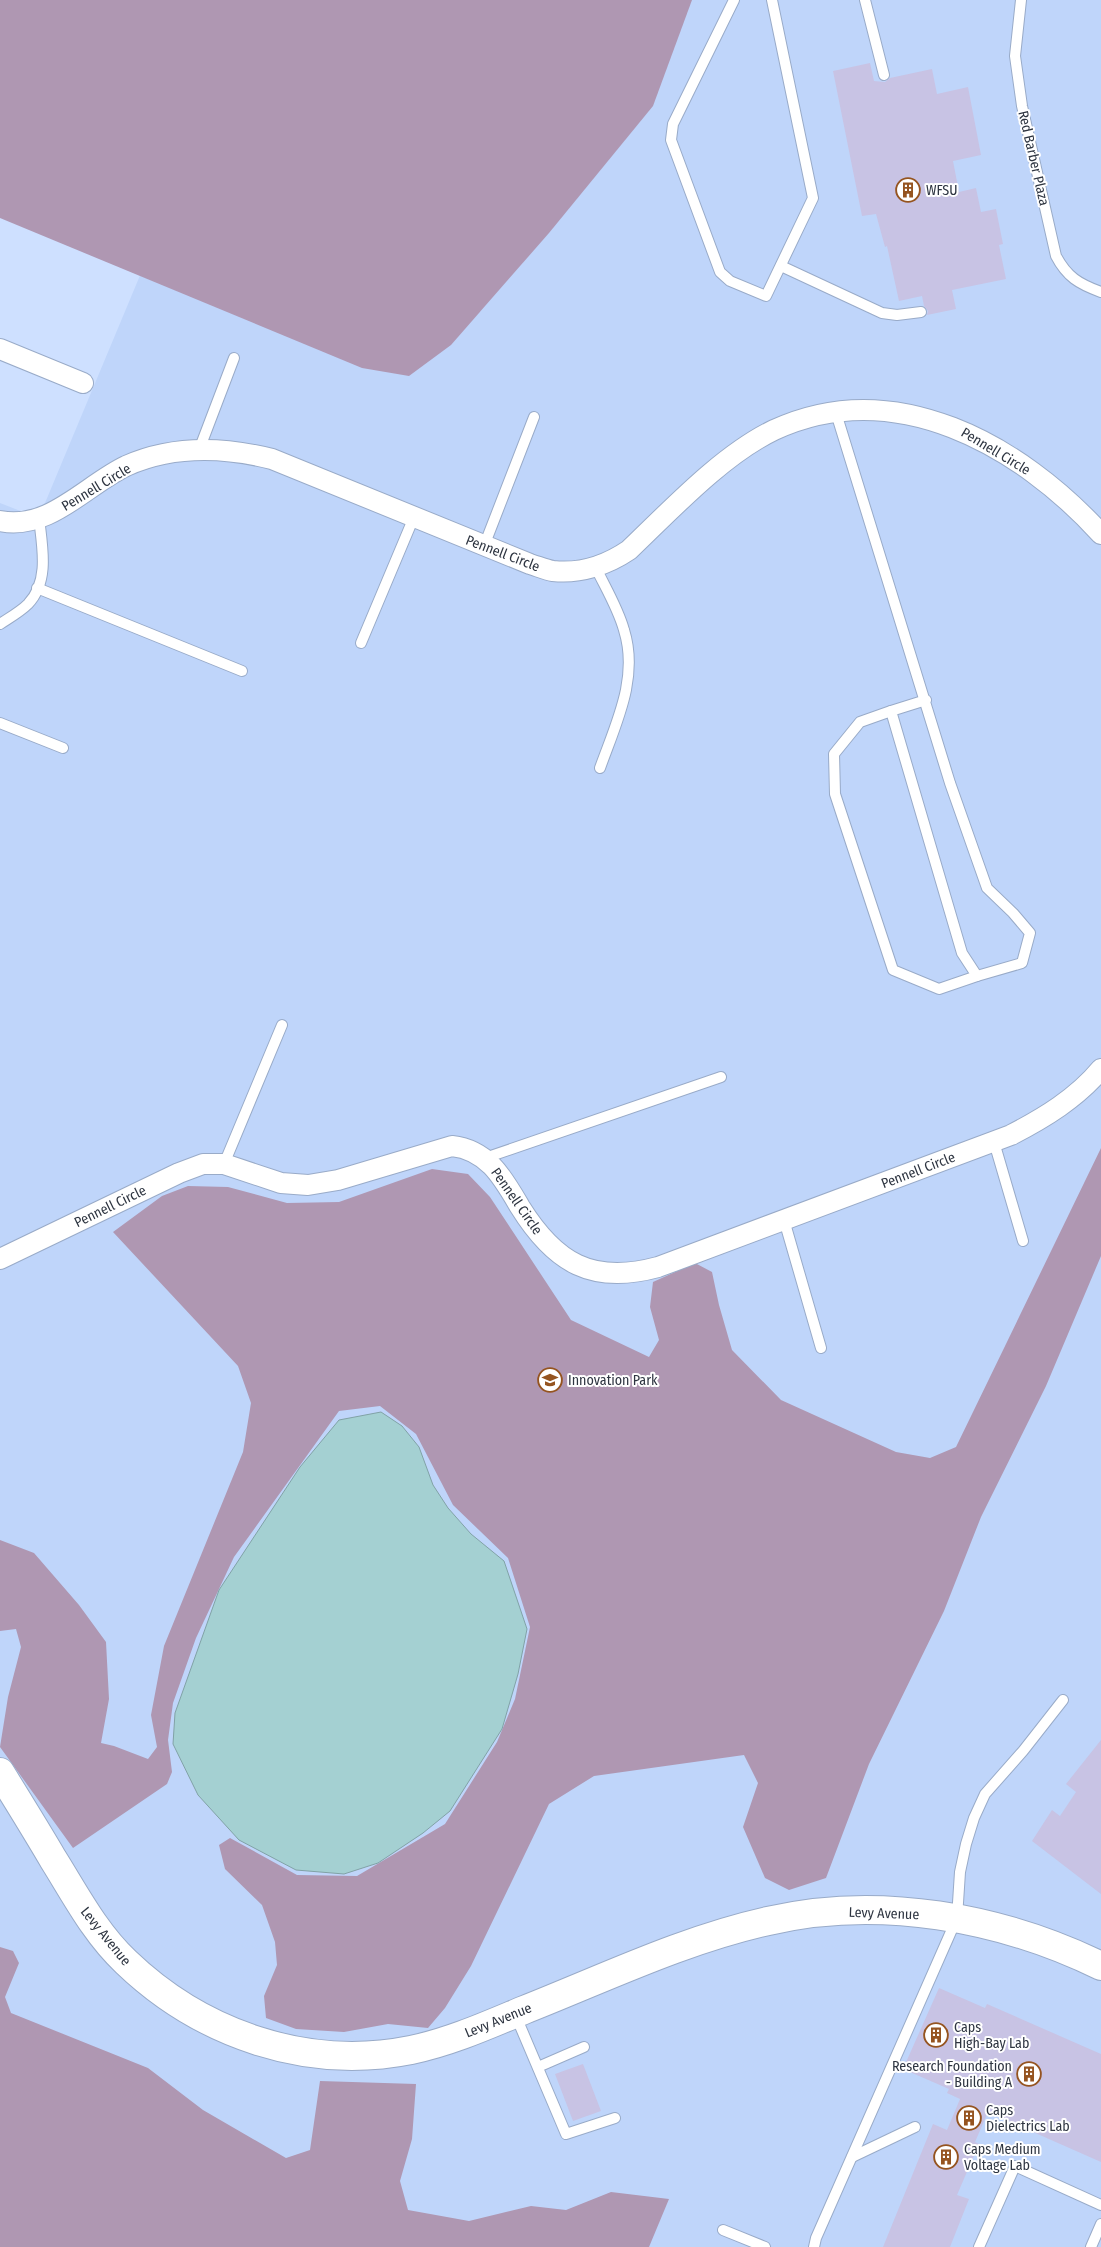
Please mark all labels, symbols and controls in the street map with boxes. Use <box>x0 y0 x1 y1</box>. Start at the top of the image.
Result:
street label: Red Barber Plaza <box>1014 109 1053 207</box>
building icon: WFSU <box>895 177 921 203</box>
place label: WFSU <box>926 182 958 199</box>
street label: Pennell Circle <box>958 424 1034 479</box>
street label: Pennell Circle <box>59 460 134 515</box>
street label: Pennell Circle <box>463 532 542 575</box>
street label: Pennell Circle <box>879 1149 958 1192</box>
street label: Pennell Circle <box>487 1165 546 1238</box>
street label: Pennell Circle <box>72 1182 149 1231</box>
school or university icon: Innovation Park <box>537 1367 563 1393</box>
place label: Innovation Park <box>568 1372 658 1389</box>
street label: Levy Avenue <box>77 1904 134 1969</box>
street label: Levy Avenue <box>848 1904 920 1923</box>
street label: Levy Avenue <box>462 1999 534 2042</box>
place label: Caps High-Bay Lab <box>954 2019 1029 2052</box>
building icon: Caps High-Bay Lab <box>923 2022 949 2048</box>
place label: Research Foundation - Building A <box>892 2058 1013 2091</box>
building icon: Research Foundation - Building A <box>1016 2061 1042 2087</box>
place label: Caps Dielectrics Lab <box>986 2102 1070 2135</box>
building icon: Caps Dielectrics Lab <box>956 2105 982 2131</box>
place label: Caps Medium Voltage Lab <box>964 2141 1041 2174</box>
building icon: Caps Medium Voltage Lab <box>933 2144 959 2170</box>

